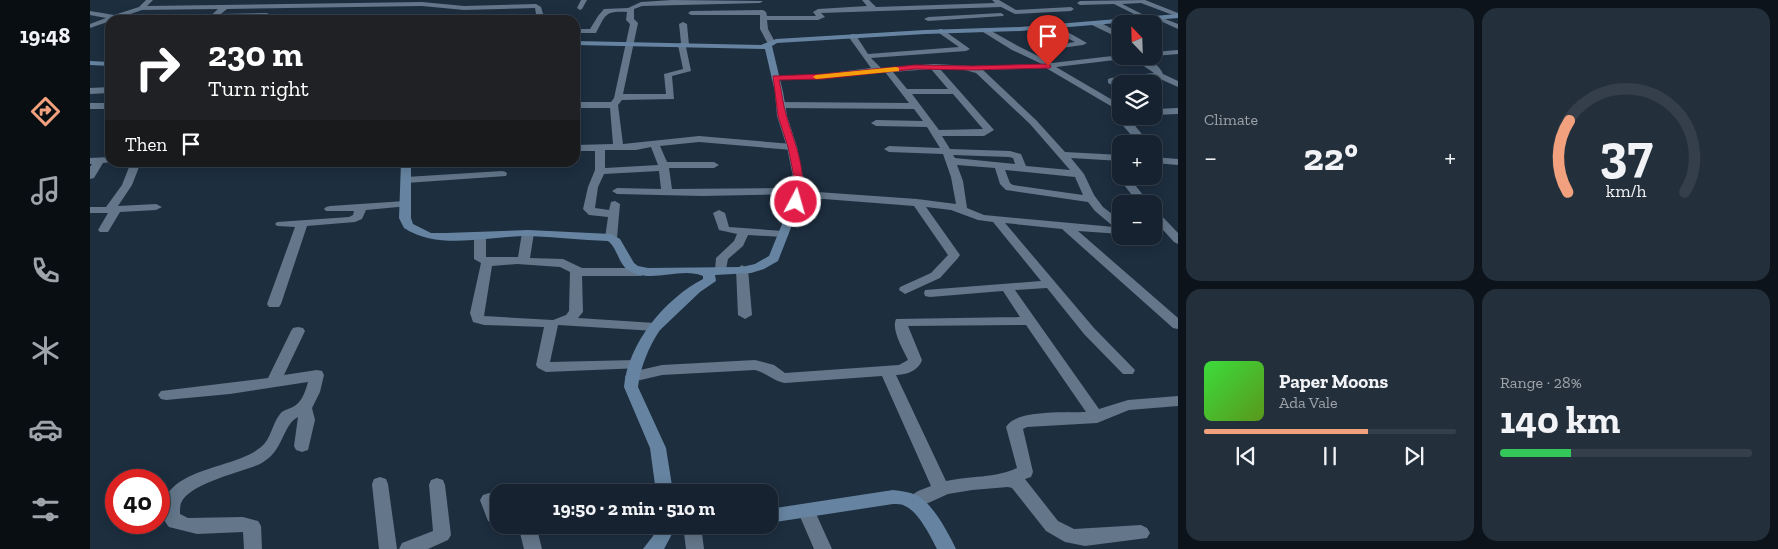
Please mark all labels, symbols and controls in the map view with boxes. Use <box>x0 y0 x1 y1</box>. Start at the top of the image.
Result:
pin <box>1027 15 1069 66</box>
north arrow <box>1112 15 1162 65</box>
map controls <box>1112 15 1162 245</box>
text: 19:48 <box>20 22 70 49</box>
icon: arrive <box>1034 22 1062 50</box>
text: 230 m <box>208 33 303 75</box>
icon: right <box>125 35 190 100</box>
text: Turn right <box>208 75 309 102</box>
button: layers <box>1112 75 1162 125</box>
icon: directions <box>28 94 63 129</box>
text: Climate <box>1204 110 1258 129</box>
text: 37 <box>1599 122 1653 184</box>
icon: arrive <box>177 130 205 158</box>
text: Then <box>125 133 167 156</box>
text: 22° <box>1303 134 1358 180</box>
button: + <box>1112 135 1162 185</box>
text: − <box>1204 141 1217 174</box>
text: + <box>1444 141 1456 174</box>
icon: music <box>28 173 63 208</box>
position arrow <box>769 175 821 227</box>
text: km/h <box>1606 180 1646 202</box>
button: − <box>1112 195 1162 245</box>
icon: phone <box>28 253 63 288</box>
icon: climate <box>28 333 63 368</box>
text: Paper Moons <box>1279 370 1388 393</box>
text: Range · 28% <box>1500 373 1582 392</box>
text: Ada Vale <box>1279 393 1338 412</box>
text: 140 km <box>1500 397 1620 443</box>
icon: car <box>28 412 63 447</box>
icon: previous <box>1232 442 1260 470</box>
icon: pause <box>1316 442 1344 470</box>
icon: next <box>1400 442 1428 470</box>
speed limit sign: 40 <box>105 469 170 534</box>
icon: filters <box>28 492 63 527</box>
text: 19:50 · 2 min · 510 m <box>553 497 715 520</box>

